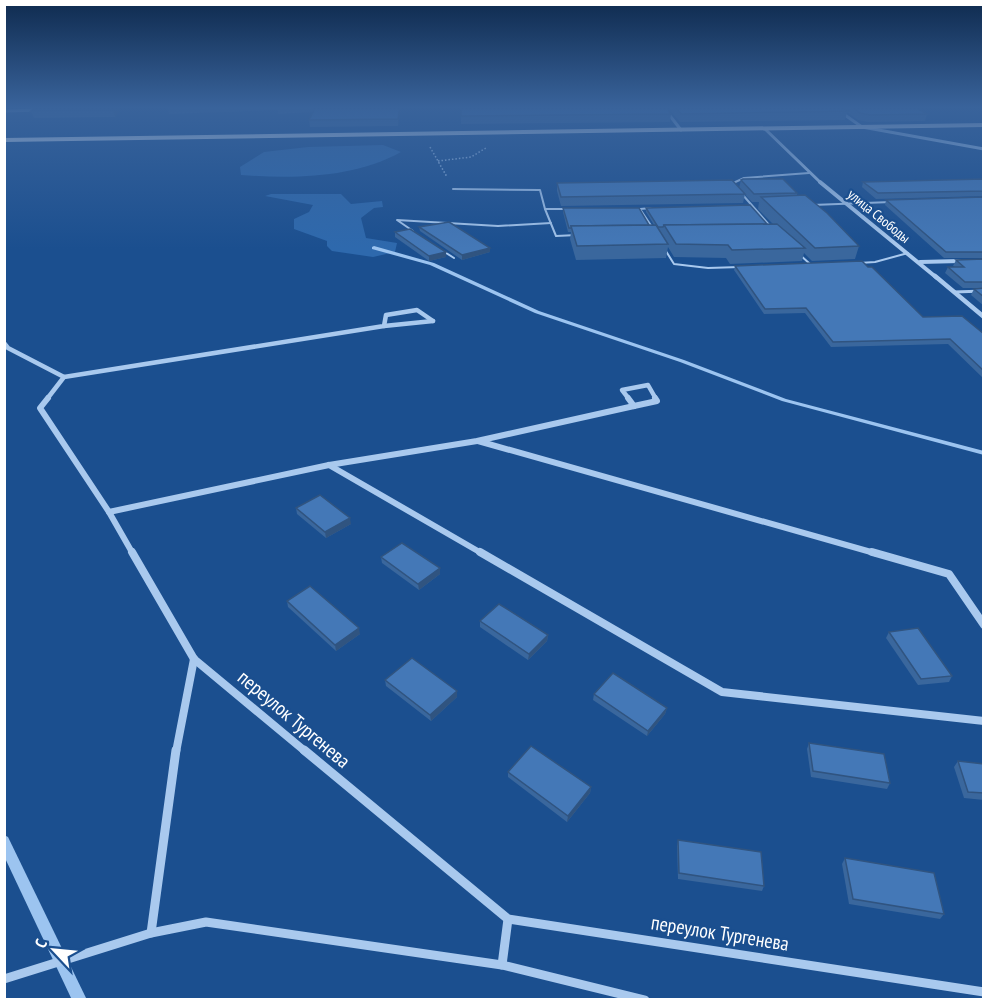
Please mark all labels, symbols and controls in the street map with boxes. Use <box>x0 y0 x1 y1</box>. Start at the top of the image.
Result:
street label: улица Свободы <box>844 185 914 247</box>
street label: переулок Тургенева <box>232 664 356 774</box>
street label: переулок Тургенева <box>649 909 791 957</box>
north arrow <box>24 920 84 980</box>
text: С <box>30 935 51 951</box>

